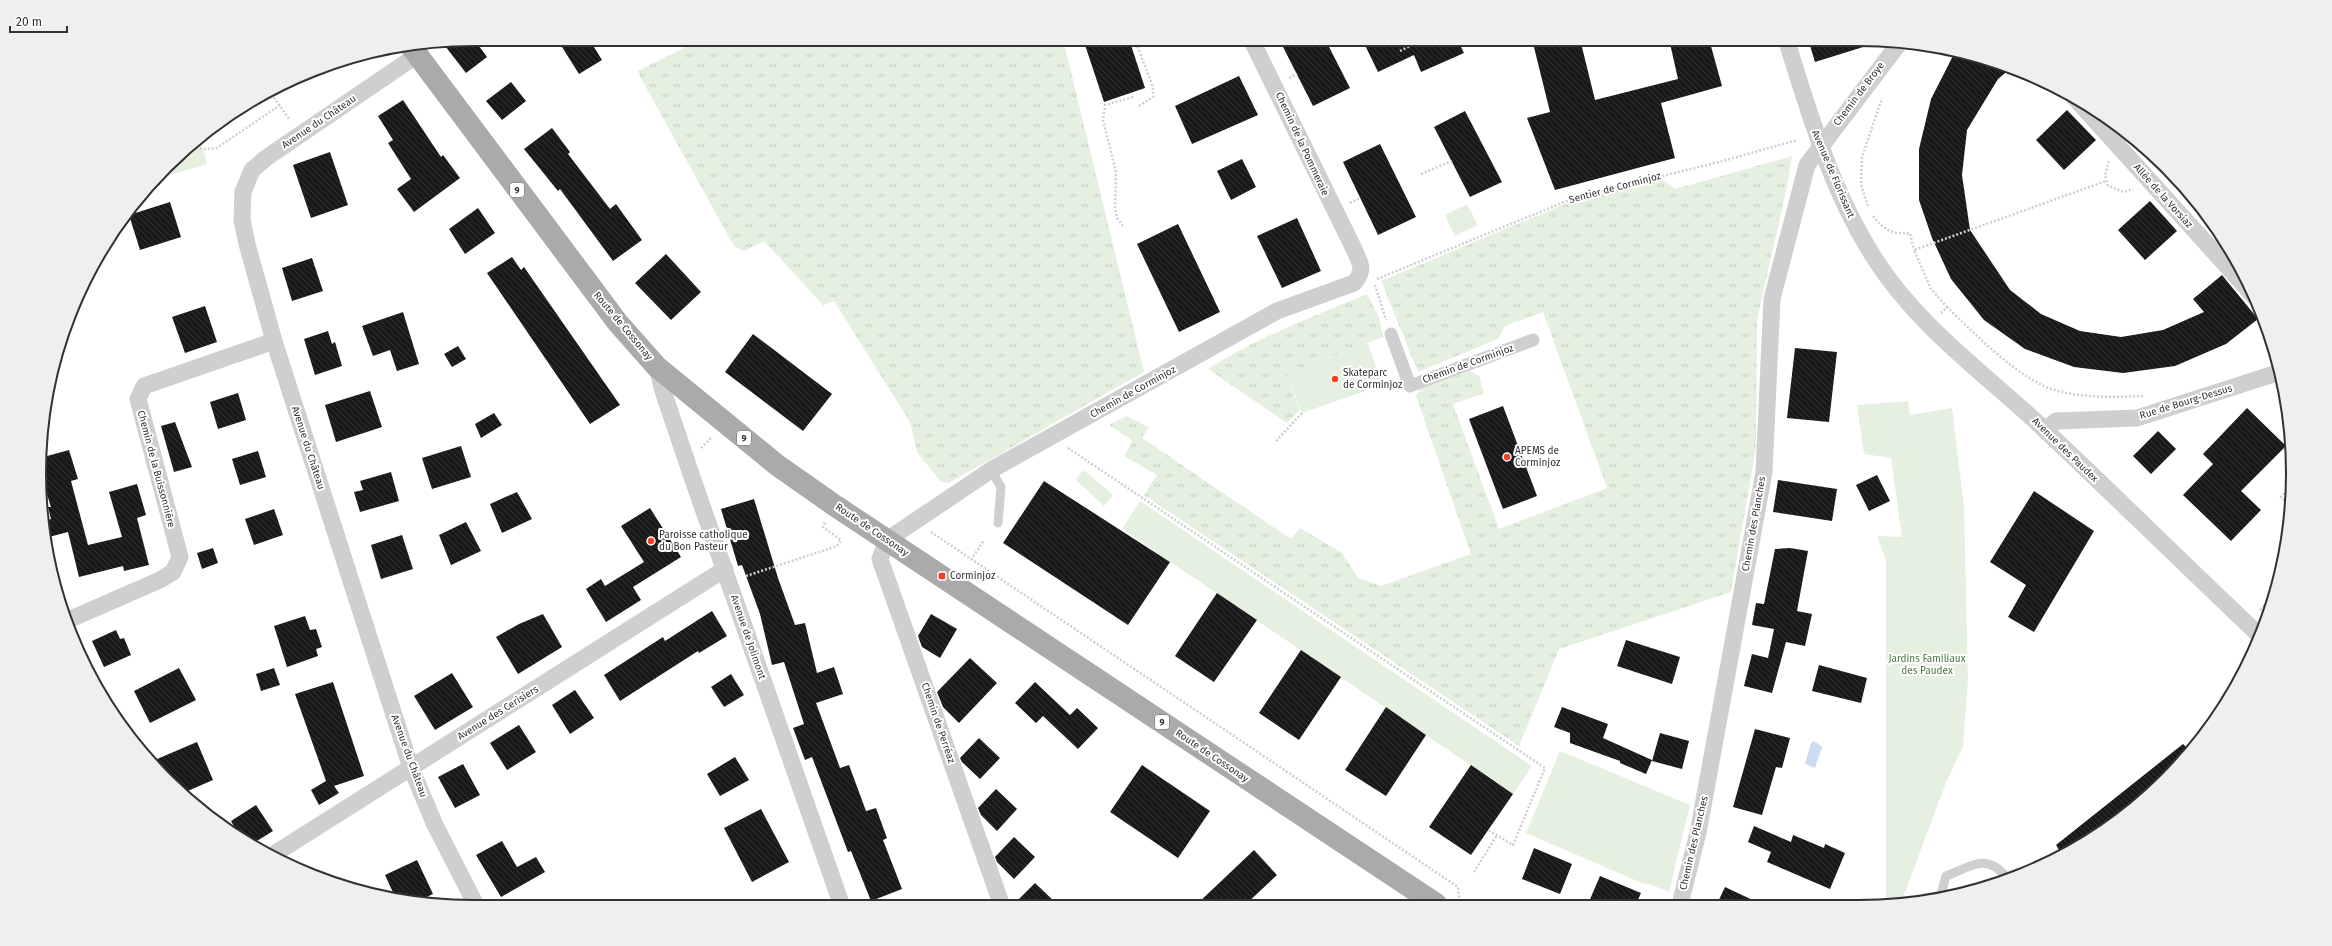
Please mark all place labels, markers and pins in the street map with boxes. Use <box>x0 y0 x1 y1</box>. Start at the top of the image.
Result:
place label: Skateparc de Corminjoz <box>1343 367 1403 391</box>
marker: Skateparc de Corminjoz <box>1330 374 1340 384</box>
place label: APEMS de Corminjoz <box>1515 445 1561 469</box>
marker: APEMS de Corminjoz <box>1502 452 1512 462</box>
place label: Paroisse catholique du Bon Pasteur <box>659 529 748 553</box>
marker: Paroisse catholique du Bon Pasteur <box>646 536 656 546</box>
place label: Corminjoz <box>950 570 996 582</box>
marker: Corminjoz <box>937 571 947 581</box>

